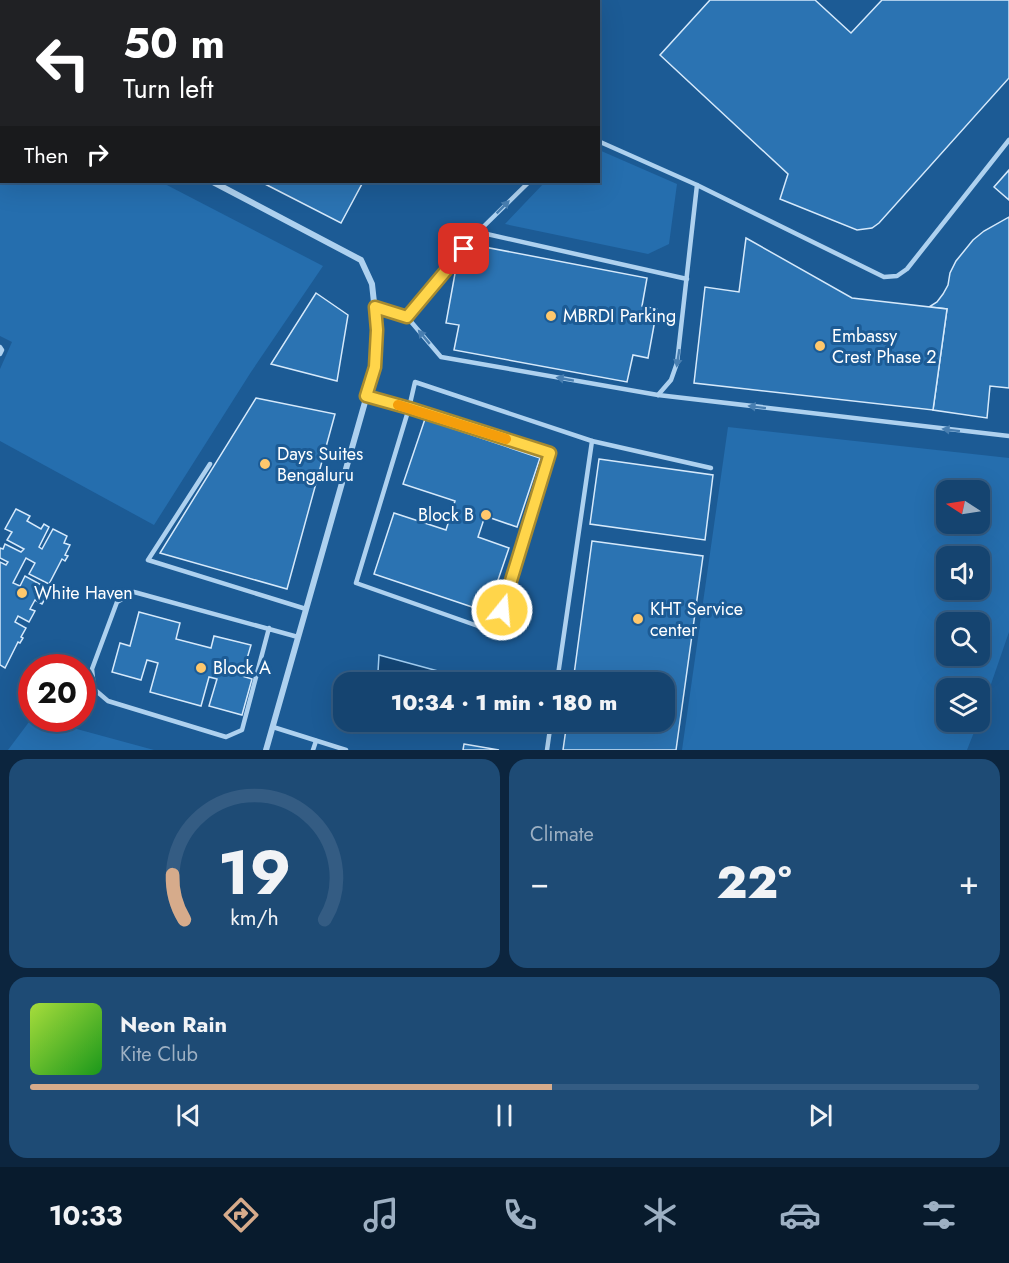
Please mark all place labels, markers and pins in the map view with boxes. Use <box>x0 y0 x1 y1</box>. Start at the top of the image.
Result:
pin <box>438 223 489 274</box>
place label: MBRDI Parking <box>563 303 676 329</box>
marker: MBRDI Parking <box>544 309 558 323</box>
place label: Embassy Crest Phase 2 <box>832 323 937 370</box>
marker: Embassy Crest Phase 2 <box>813 339 827 353</box>
place label: Days Suites Bengaluru <box>277 441 363 488</box>
marker: Days Suites Bengaluru <box>258 457 272 471</box>
place label: Block B <box>418 502 474 528</box>
marker: Block B <box>479 508 493 522</box>
place label: White Haven <box>34 580 133 606</box>
marker: White Haven <box>15 586 29 600</box>
place label: KHT Service center <box>650 596 743 643</box>
marker: KHT Service center <box>631 612 645 626</box>
place label: Block A <box>213 655 271 681</box>
marker: Block A <box>194 661 208 675</box>

